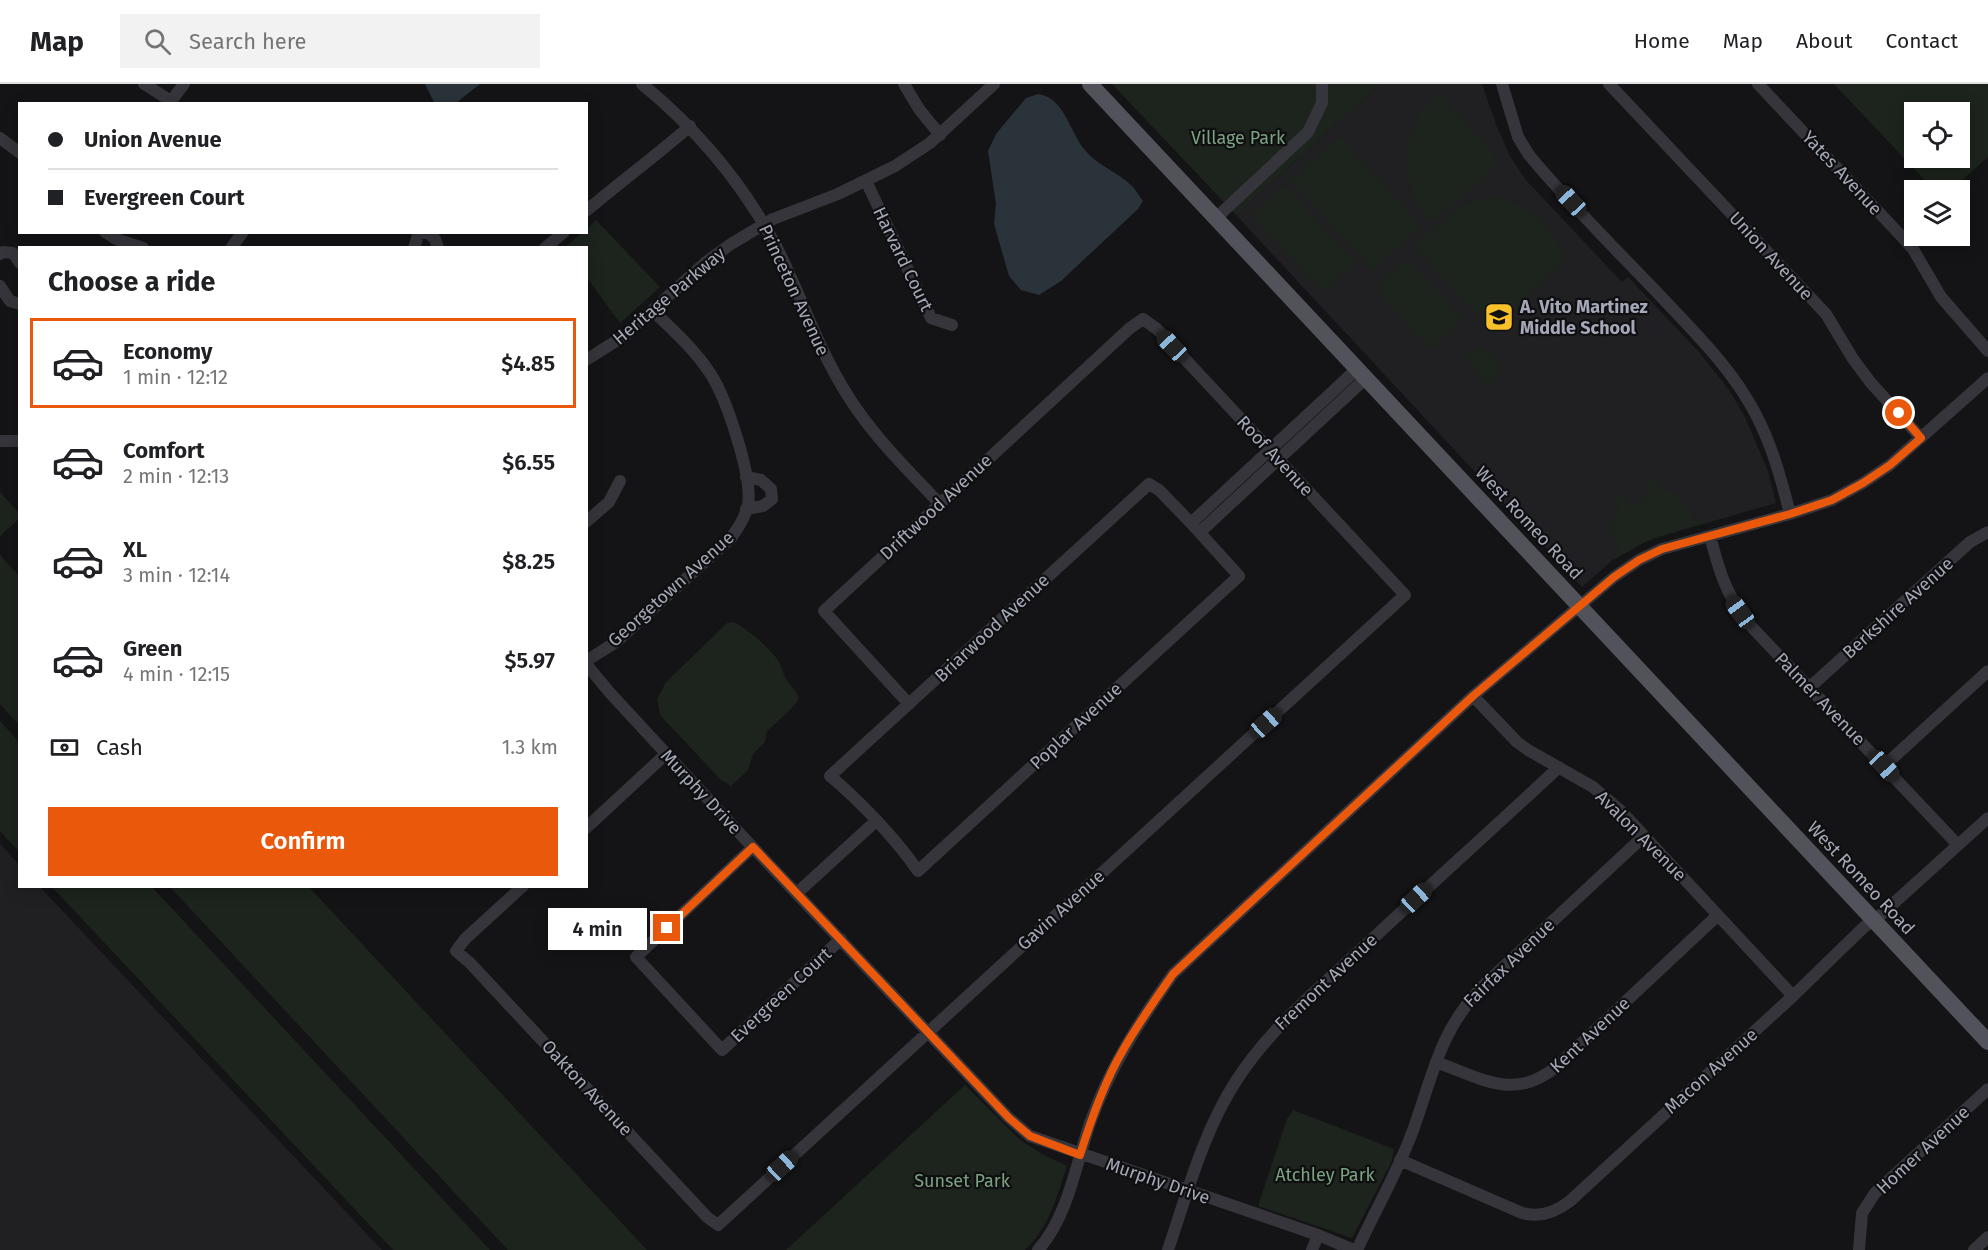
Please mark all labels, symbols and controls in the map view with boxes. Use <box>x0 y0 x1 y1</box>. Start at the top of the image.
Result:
search box <box>120 14 540 68</box>
text: Map <box>30 25 84 58</box>
icon: search <box>141 25 174 58</box>
text: Search here <box>189 28 307 55</box>
text: Home <box>1634 28 1690 54</box>
text: Map <box>1723 28 1763 54</box>
text: About <box>1796 28 1853 54</box>
text: Contact <box>1886 28 1958 54</box>
map controls <box>1904 102 1970 246</box>
button: locate <box>1904 102 1970 168</box>
text: Union Avenue <box>84 126 222 153</box>
street label: Yates Avenue <box>1797 126 1887 220</box>
park label: Village Park <box>1191 127 1286 149</box>
button: layers <box>1904 180 1970 246</box>
car <box>1552 182 1590 220</box>
text: Evergreen Court <box>84 184 244 211</box>
street label: Harvard Court <box>868 203 938 315</box>
street label: Union Avenue <box>1724 207 1818 305</box>
street label: Princeton Avenue <box>754 221 834 359</box>
street label: Heritage Parkway <box>608 242 730 349</box>
text: Choose a ride <box>48 266 215 298</box>
place label: A. Vito Martinez Middle School <box>1519 296 1648 339</box>
school or university icon: A. Vito Martinez Middle School <box>1483 301 1515 333</box>
car <box>1153 327 1191 365</box>
icon: car <box>51 336 105 390</box>
text: Economy <box>123 338 212 365</box>
text: $4.85 <box>501 350 555 377</box>
text: 1 min · 12:12 <box>123 365 228 389</box>
route start <box>1885 399 1912 426</box>
street label: Roof Avenue <box>1232 411 1318 501</box>
icon: car <box>51 435 105 489</box>
text: Comfort <box>123 437 204 464</box>
text: $6.55 <box>502 449 555 476</box>
street label: Driftwood Avenue <box>875 449 997 565</box>
street label: West Romeo Road <box>1471 462 1587 584</box>
text: 2 min · 12:13 <box>123 464 229 488</box>
street label: Georgetown Avenue <box>603 527 739 651</box>
icon: car <box>51 534 105 588</box>
text: XL <box>123 536 147 563</box>
text: $8.25 <box>502 548 555 575</box>
street label: Berkshire Avenue <box>1838 552 1958 664</box>
text: 3 min · 12:14 <box>123 563 230 587</box>
street label: Briarwood Avenue <box>930 569 1054 687</box>
car <box>1722 592 1758 632</box>
icon: car <box>51 633 105 687</box>
text: Green <box>123 635 182 662</box>
text: $5.97 <box>505 647 555 674</box>
street label: Palmer Avenue <box>1770 648 1870 750</box>
text: 4 min · 12:15 <box>123 662 230 686</box>
street label: Poplar Avenue <box>1026 678 1126 774</box>
car <box>1247 704 1285 742</box>
icon: cash <box>48 731 81 764</box>
text: Cash <box>96 734 143 761</box>
text: 1.3 km <box>502 735 558 759</box>
street label: Murphy Drive <box>656 745 746 839</box>
car <box>1865 747 1903 785</box>
street label: Avalon Avenue <box>1591 786 1691 886</box>
button: Confirm <box>48 807 558 876</box>
street label: West Romeo Road <box>1803 817 1919 939</box>
street label: Gavin Avenue <box>1013 865 1109 955</box>
car <box>1397 879 1435 917</box>
callout: 4 min <box>547 907 646 949</box>
route end <box>653 914 680 941</box>
street label: Fairfax Avenue <box>1459 914 1559 1012</box>
text: 4 min <box>572 917 623 941</box>
street label: Fremont Avenue <box>1270 929 1382 1035</box>
street label: Evergreen Court <box>726 942 836 1047</box>
street label: Kent Avenue <box>1545 992 1635 1078</box>
street label: Macon Avenue <box>1660 1023 1762 1119</box>
street label: Oakton Avenue <box>537 1035 637 1141</box>
street label: Homer Avenue <box>1872 1101 1974 1199</box>
car <box>763 1147 801 1185</box>
street label: Murphy Drive <box>1103 1153 1213 1209</box>
park label: Atchley Park <box>1275 1164 1376 1186</box>
park label: Sunset Park <box>914 1170 1011 1192</box>

